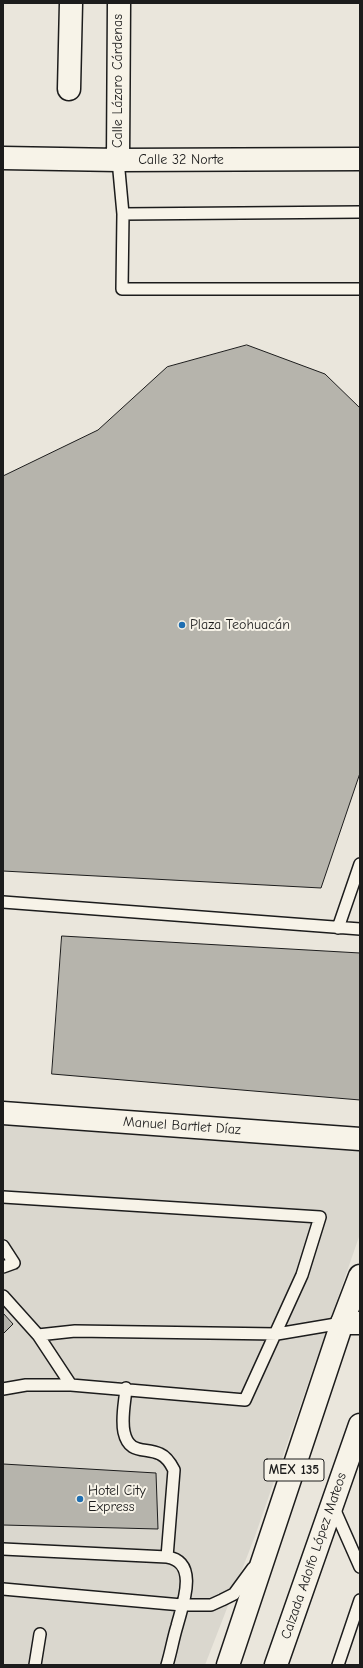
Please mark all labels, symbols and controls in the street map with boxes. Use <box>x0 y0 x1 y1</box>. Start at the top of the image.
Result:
street label: Calle Lázaro Cárdenas <box>110 14 126 148</box>
street label: Calle 32 Norte <box>138 152 224 168</box>
place label: Plaza Teohuacán <box>190 617 290 633</box>
marker: Plaza Teohuacán <box>177 620 187 630</box>
street label: Manuel Bartlet Díaz <box>122 1114 242 1138</box>
road number: MEX 135 <box>264 1459 324 1481</box>
street label: Calzada Adolfo López Mateos <box>278 1471 350 1641</box>
place label: Hotel City Express <box>88 1483 146 1516</box>
marker: Hotel City Express <box>75 1494 85 1504</box>

